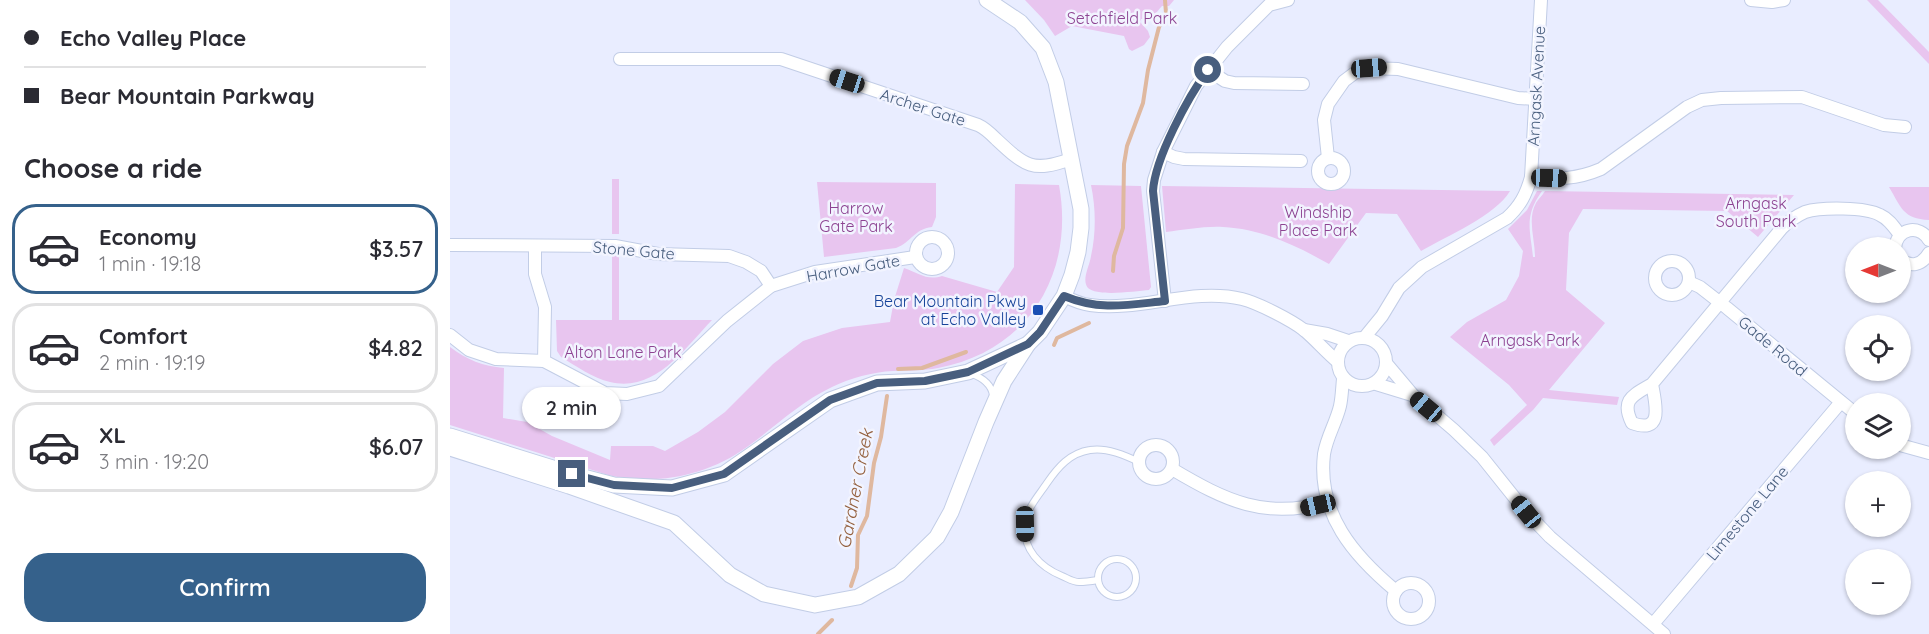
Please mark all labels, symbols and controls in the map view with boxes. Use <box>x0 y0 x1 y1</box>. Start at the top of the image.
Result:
park label: Setchfield Park <box>1067 8 1177 28</box>
text: Echo Valley Place <box>60 24 246 52</box>
street label: Arngask Avenue <box>1523 25 1549 147</box>
route start <box>1194 56 1221 83</box>
car <box>1350 58 1388 78</box>
car <box>827 67 867 95</box>
text: Bear Mountain Parkway <box>60 82 315 110</box>
street label: Archer Gate <box>878 84 968 130</box>
text: Choose a ride <box>24 151 202 185</box>
car <box>1531 168 1567 188</box>
park label: Arngask South Park <box>1716 193 1796 231</box>
park label: Harrow Gate Park <box>819 198 893 236</box>
park label: Windship Place Park <box>1279 202 1357 240</box>
icon: car <box>27 222 81 276</box>
text: Economy <box>99 223 197 251</box>
text: $3.57 <box>369 235 423 263</box>
street label: Stone Gate <box>592 236 676 264</box>
north arrow <box>1845 237 1911 303</box>
map controls <box>1845 237 1911 615</box>
street label: Harrow Gate <box>805 250 901 286</box>
text: 1 min · 19:18 <box>99 251 201 276</box>
place label: Bear Mountain Pkwy at Echo Valley <box>874 291 1026 329</box>
marker: Bear Mountain Pkwy at Echo Valley <box>1031 303 1045 317</box>
street label: Gade Road <box>1734 311 1812 381</box>
button: locate <box>1845 315 1911 381</box>
icon: car <box>27 321 81 375</box>
text: Comfort <box>99 322 188 350</box>
park label: Arngask Park <box>1480 330 1580 350</box>
text: $4.82 <box>368 334 423 362</box>
park label: Alton Lane Park <box>564 342 682 362</box>
text: 2 min · 19:19 <box>99 350 205 375</box>
callout: 2 min <box>522 387 622 429</box>
car <box>1406 389 1446 425</box>
button: layers <box>1845 393 1911 459</box>
text: 2 min <box>546 395 597 420</box>
icon: car <box>27 420 81 474</box>
text: XL <box>99 421 126 449</box>
water label: Gardner Creek <box>832 426 878 551</box>
text: $6.07 <box>369 433 423 461</box>
text: 3 min · 19:20 <box>99 449 209 474</box>
route end <box>558 460 585 487</box>
street label: Limestone Lane <box>1702 462 1792 564</box>
button: + <box>1845 471 1911 537</box>
car <box>1298 492 1338 518</box>
car <box>1508 492 1544 532</box>
car <box>1016 506 1034 542</box>
button: − <box>1845 549 1911 615</box>
button: Confirm <box>24 553 426 622</box>

